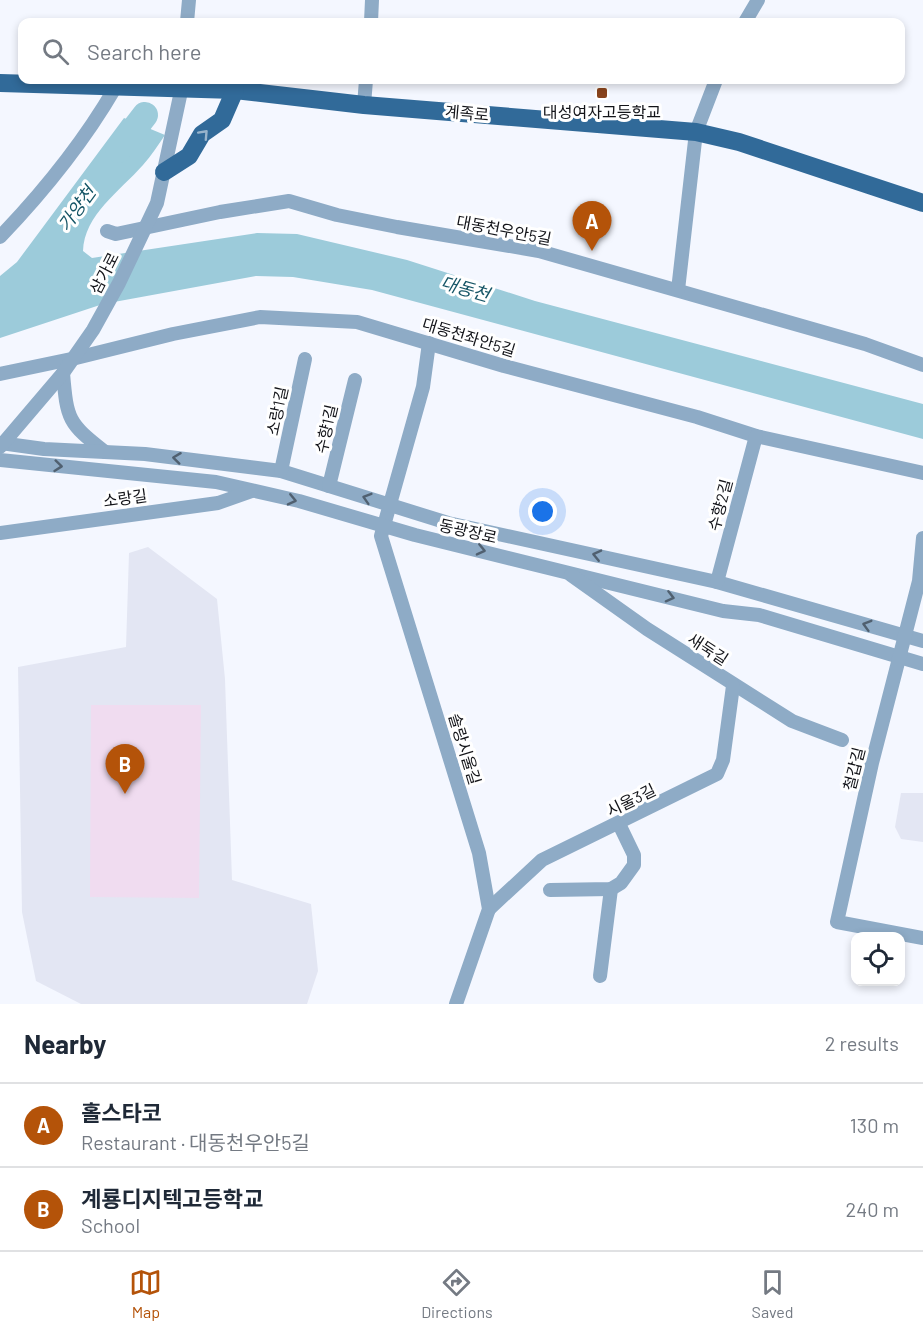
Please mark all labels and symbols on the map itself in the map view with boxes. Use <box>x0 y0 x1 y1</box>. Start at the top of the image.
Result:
marker: 대성여자고등학교 <box>595 86 609 100</box>
street label: 계족로 <box>444 101 490 124</box>
place label: 대성여자고등학교 <box>543 102 661 121</box>
one-way arrow <box>197 130 208 141</box>
water label: 가양천 <box>53 180 101 235</box>
pin: A <box>572 202 612 251</box>
street label: 대동천우안5길 <box>455 211 553 248</box>
street label: 삼가로 <box>85 249 122 297</box>
water label: 대동천 <box>438 271 495 306</box>
street label: 대동천좌안5길 <box>420 313 518 360</box>
street label: 소랑1길 <box>262 385 291 437</box>
street label: 수향1길 <box>311 403 340 455</box>
one-way arrow <box>172 452 181 465</box>
one-way arrow <box>54 459 63 472</box>
street label: 수향2길 <box>704 477 736 533</box>
street label: 소랑길 <box>102 485 148 510</box>
one-way arrow <box>287 492 297 505</box>
one-way arrow <box>362 493 373 505</box>
your location <box>528 497 557 526</box>
street label: 동광장로 <box>437 515 499 546</box>
one-way arrow <box>475 543 485 556</box>
one-way arrow <box>592 550 602 563</box>
one-way arrow <box>665 590 675 603</box>
one-way arrow <box>862 620 873 632</box>
street label: 새둑길 <box>685 629 732 669</box>
street label: 솔랑시울길 <box>446 711 485 787</box>
pin: B <box>106 744 144 794</box>
street label: 철갑길 <box>839 745 868 793</box>
street label: 시울3길 <box>603 780 658 820</box>

